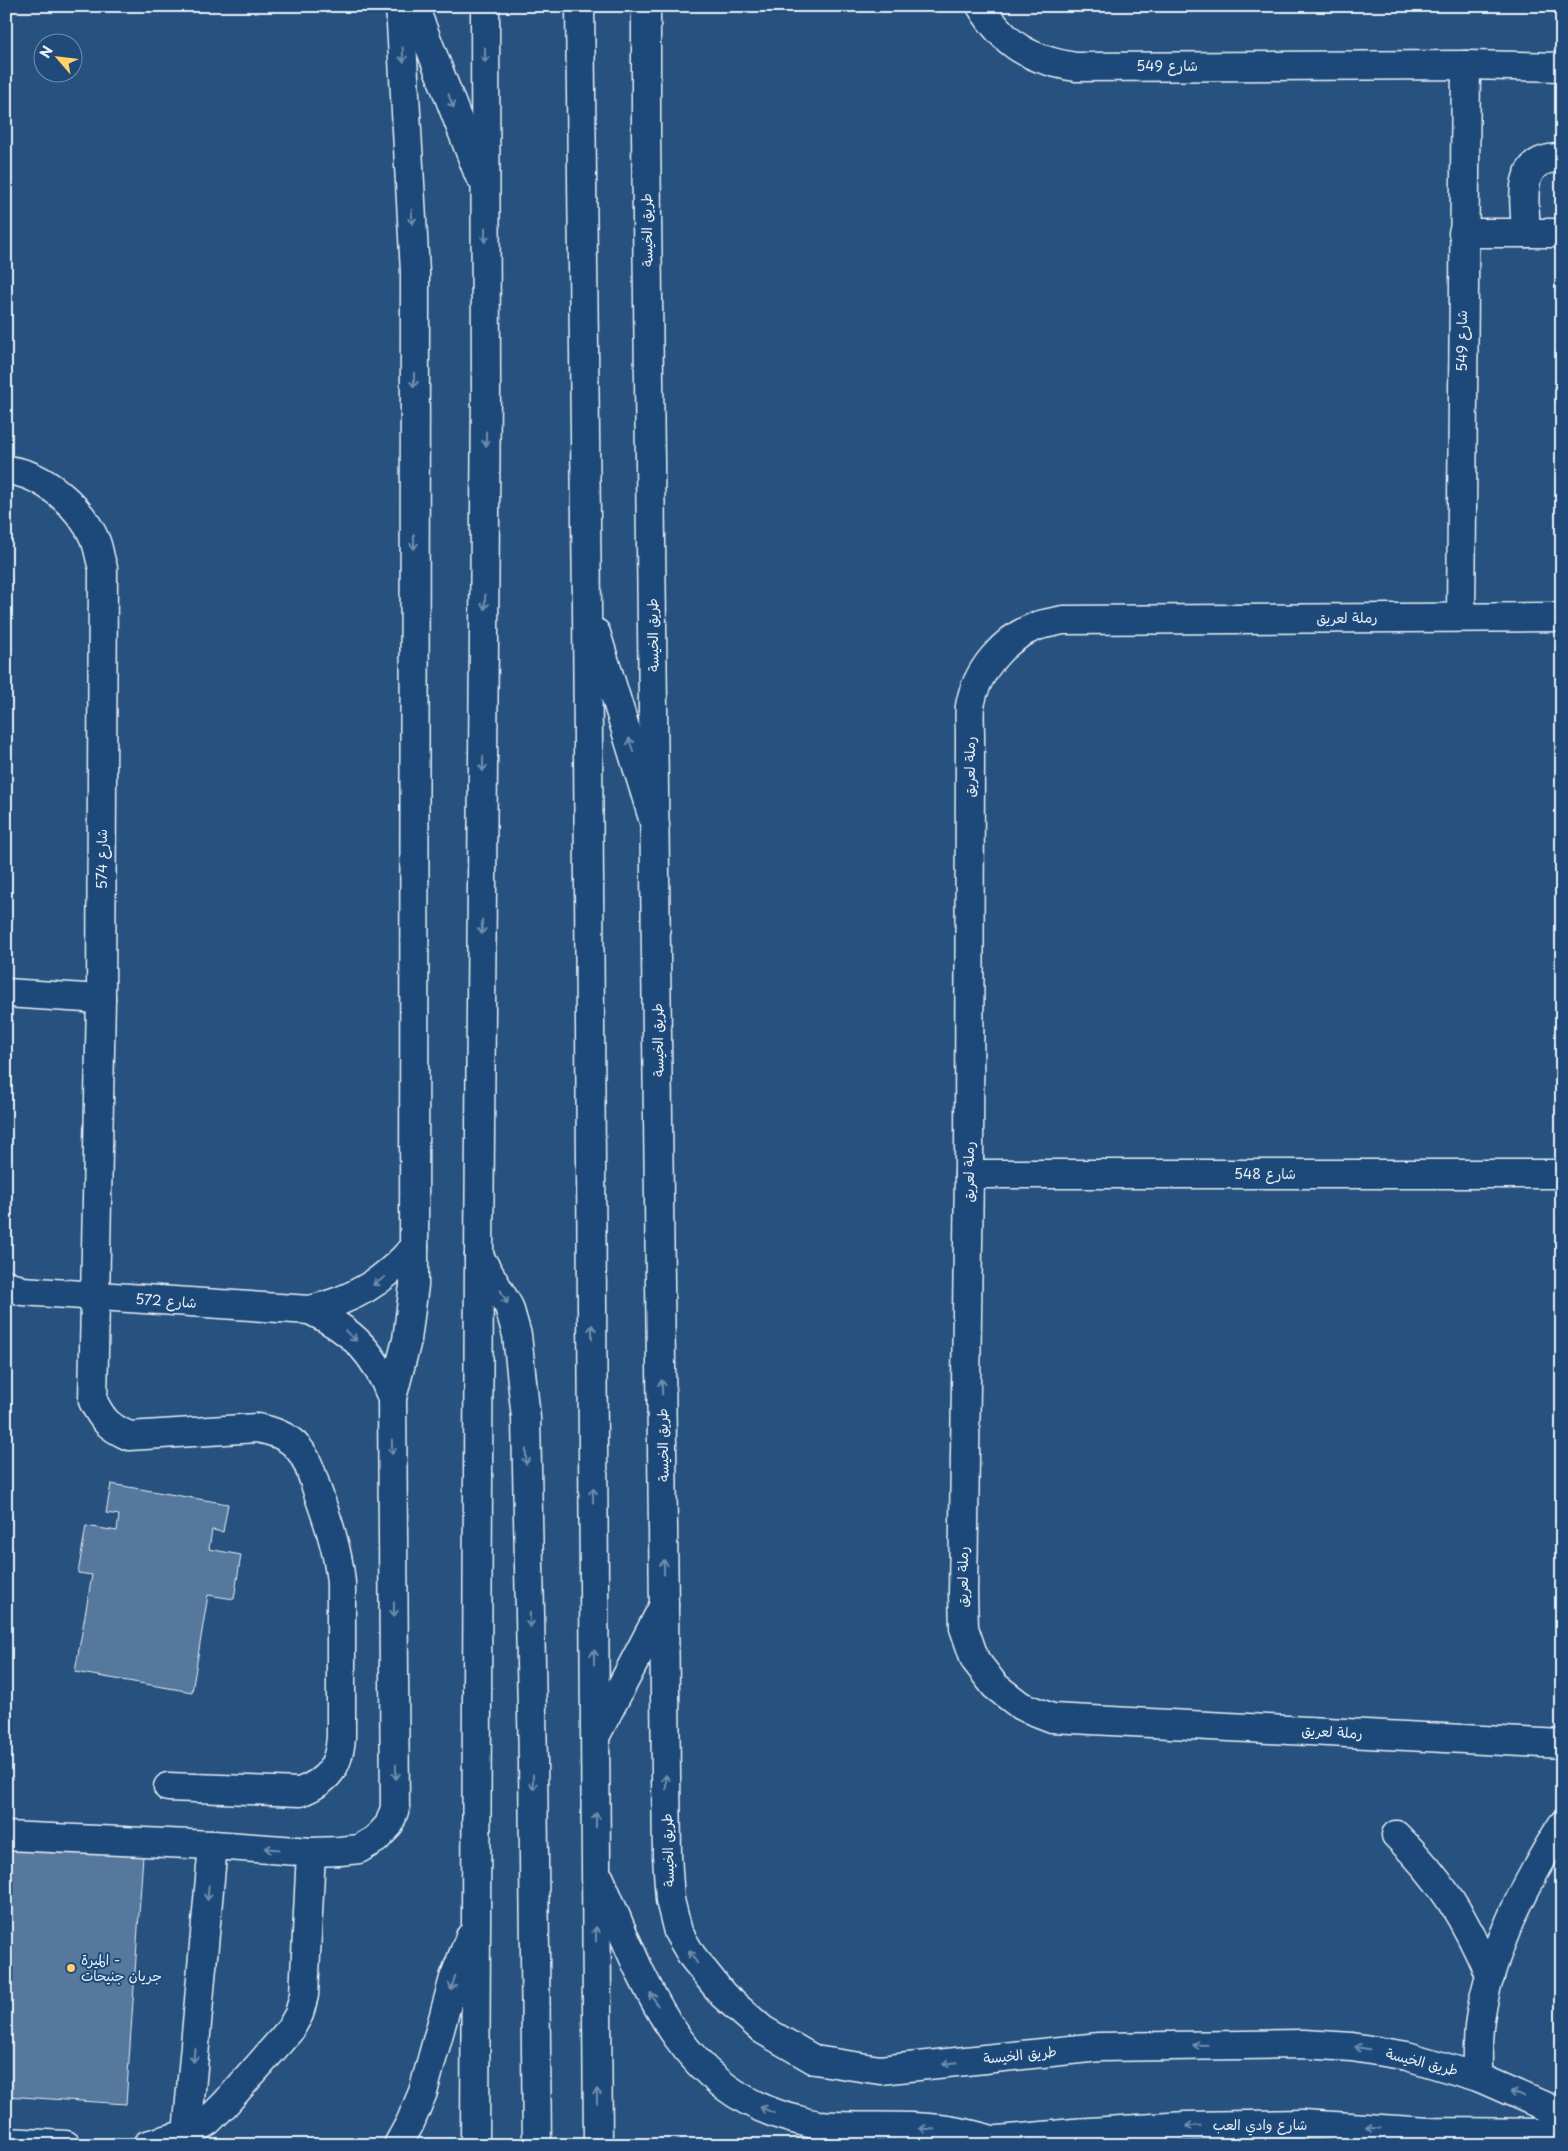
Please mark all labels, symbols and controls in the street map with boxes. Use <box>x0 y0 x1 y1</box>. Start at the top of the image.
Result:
north arrow <box>32 32 82 82</box>
text: N <box>34 42 58 61</box>
one-way arrow <box>480 46 490 63</box>
one-way arrow <box>399 47 408 63</box>
street label: شارع 549 <box>1136 55 1198 76</box>
one-way arrow <box>446 93 456 108</box>
street label: طريق الخيسة <box>635 193 658 267</box>
one-way arrow <box>407 209 416 225</box>
one-way arrow <box>480 226 490 243</box>
street label: شارع 549 <box>1451 310 1472 372</box>
one-way arrow <box>409 371 419 387</box>
one-way arrow <box>481 430 491 447</box>
one-way arrow <box>409 534 419 550</box>
one-way arrow <box>480 593 489 609</box>
street label: طريق الخيسة <box>641 598 664 672</box>
street label: رملة لعريق <box>1316 606 1378 629</box>
street label: رملة لعريق <box>959 736 980 798</box>
one-way arrow <box>625 737 635 753</box>
one-way arrow <box>478 756 488 772</box>
street label: شارع 574 <box>91 829 112 889</box>
one-way arrow <box>477 918 487 934</box>
street label: طريق الخيسة <box>646 1003 669 1077</box>
street label: رملة لعريق <box>958 1141 979 1203</box>
street label: شارع 548 <box>1234 1163 1296 1184</box>
one-way arrow <box>372 1276 386 1286</box>
street label: شارع 572 <box>135 1288 197 1313</box>
one-way arrow <box>499 1290 509 1305</box>
one-way arrow <box>587 1325 597 1341</box>
one-way arrow <box>345 1330 358 1341</box>
one-way arrow <box>657 1379 667 1396</box>
street label: طريق الخيسة <box>651 1408 674 1482</box>
one-way arrow <box>387 1438 397 1454</box>
one-way arrow <box>522 1449 531 1465</box>
one-way arrow <box>588 1487 598 1504</box>
street label: رملة لعريق <box>952 1546 973 1608</box>
one-way arrow <box>659 1559 669 1576</box>
one-way arrow <box>389 1600 399 1617</box>
one-way arrow <box>525 1611 535 1627</box>
one-way arrow <box>589 1650 599 1666</box>
street label: رملة لعريق <box>1301 1719 1363 1744</box>
one-way arrow <box>391 1763 400 1779</box>
one-way arrow <box>528 1774 538 1790</box>
one-way arrow <box>661 1774 671 1790</box>
one-way arrow <box>591 1812 600 1828</box>
street label: طريق الخيسة <box>656 1813 679 1887</box>
one-way arrow <box>265 1845 281 1854</box>
one-way arrow <box>203 1885 213 1901</box>
one-way arrow <box>591 1926 601 1942</box>
place label: الميرة - جريان جنيحات <box>81 1949 162 1986</box>
one-way arrow <box>688 1950 698 1964</box>
marker: الميرة - جريان جنيحات <box>65 1962 77 1974</box>
one-way arrow <box>447 1975 457 1991</box>
one-way arrow <box>648 1992 658 2007</box>
street label: طريق الخيسة <box>982 2040 1058 2069</box>
one-way arrow <box>1192 2041 1208 2050</box>
street label: طريق الخيسة <box>1384 2042 1460 2081</box>
one-way arrow <box>1354 2043 1370 2053</box>
one-way arrow <box>189 2047 199 2063</box>
one-way arrow <box>943 2058 959 2068</box>
one-way arrow <box>593 2088 602 2104</box>
one-way arrow <box>1510 2089 1525 2099</box>
one-way arrow <box>760 2105 775 2115</box>
street label: شارع وادي العب <box>1213 2114 1307 2136</box>
one-way arrow <box>1185 2121 1201 2130</box>
one-way arrow <box>1365 2123 1381 2132</box>
one-way arrow <box>919 2124 935 2133</box>

